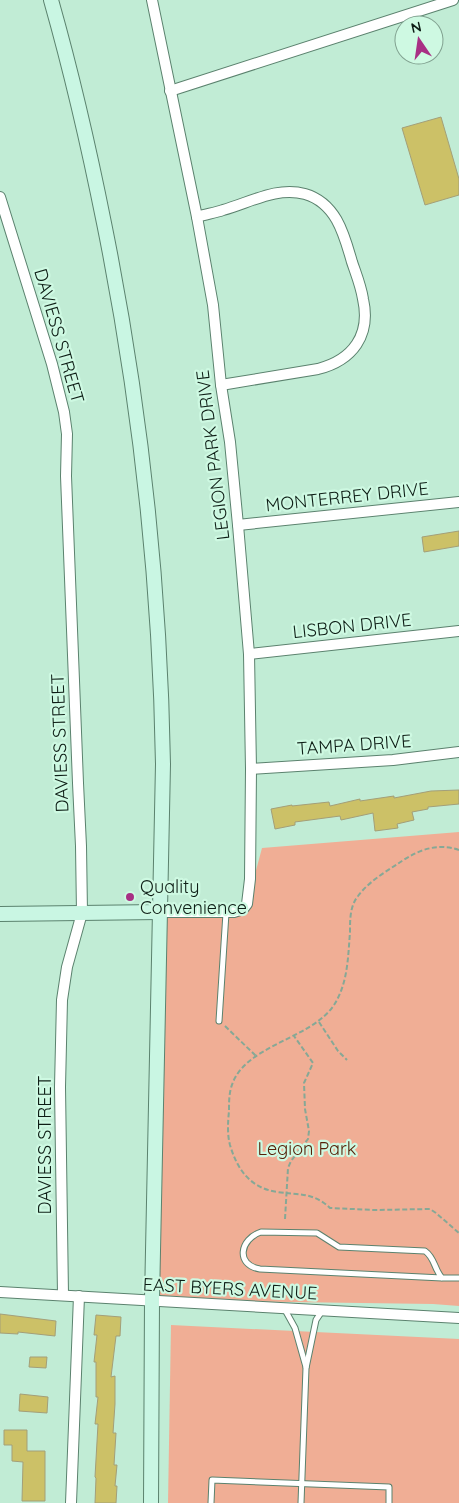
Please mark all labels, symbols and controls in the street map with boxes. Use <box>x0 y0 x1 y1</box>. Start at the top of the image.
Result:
north arrow <box>394 15 444 65</box>
text: N <box>409 17 423 37</box>
street label: DAVIESS STREET <box>29 266 90 406</box>
street label: LEGION PARK DRIVE <box>191 369 234 541</box>
street label: MONTERREY DRIVE <box>264 477 430 517</box>
street label: LISBON DRIVE <box>291 608 413 643</box>
street label: DAVIESS STREET <box>46 673 73 813</box>
street label: TAMPA DRIVE <box>296 729 412 760</box>
place label: Quality Convenience <box>140 875 247 919</box>
marker: Quality Convenience <box>124 891 136 903</box>
street label: DAVIESS STREET <box>33 1075 56 1215</box>
park label: Legion Park <box>257 1137 357 1160</box>
street label: EAST BYERS AVENUE <box>142 1272 318 1305</box>

